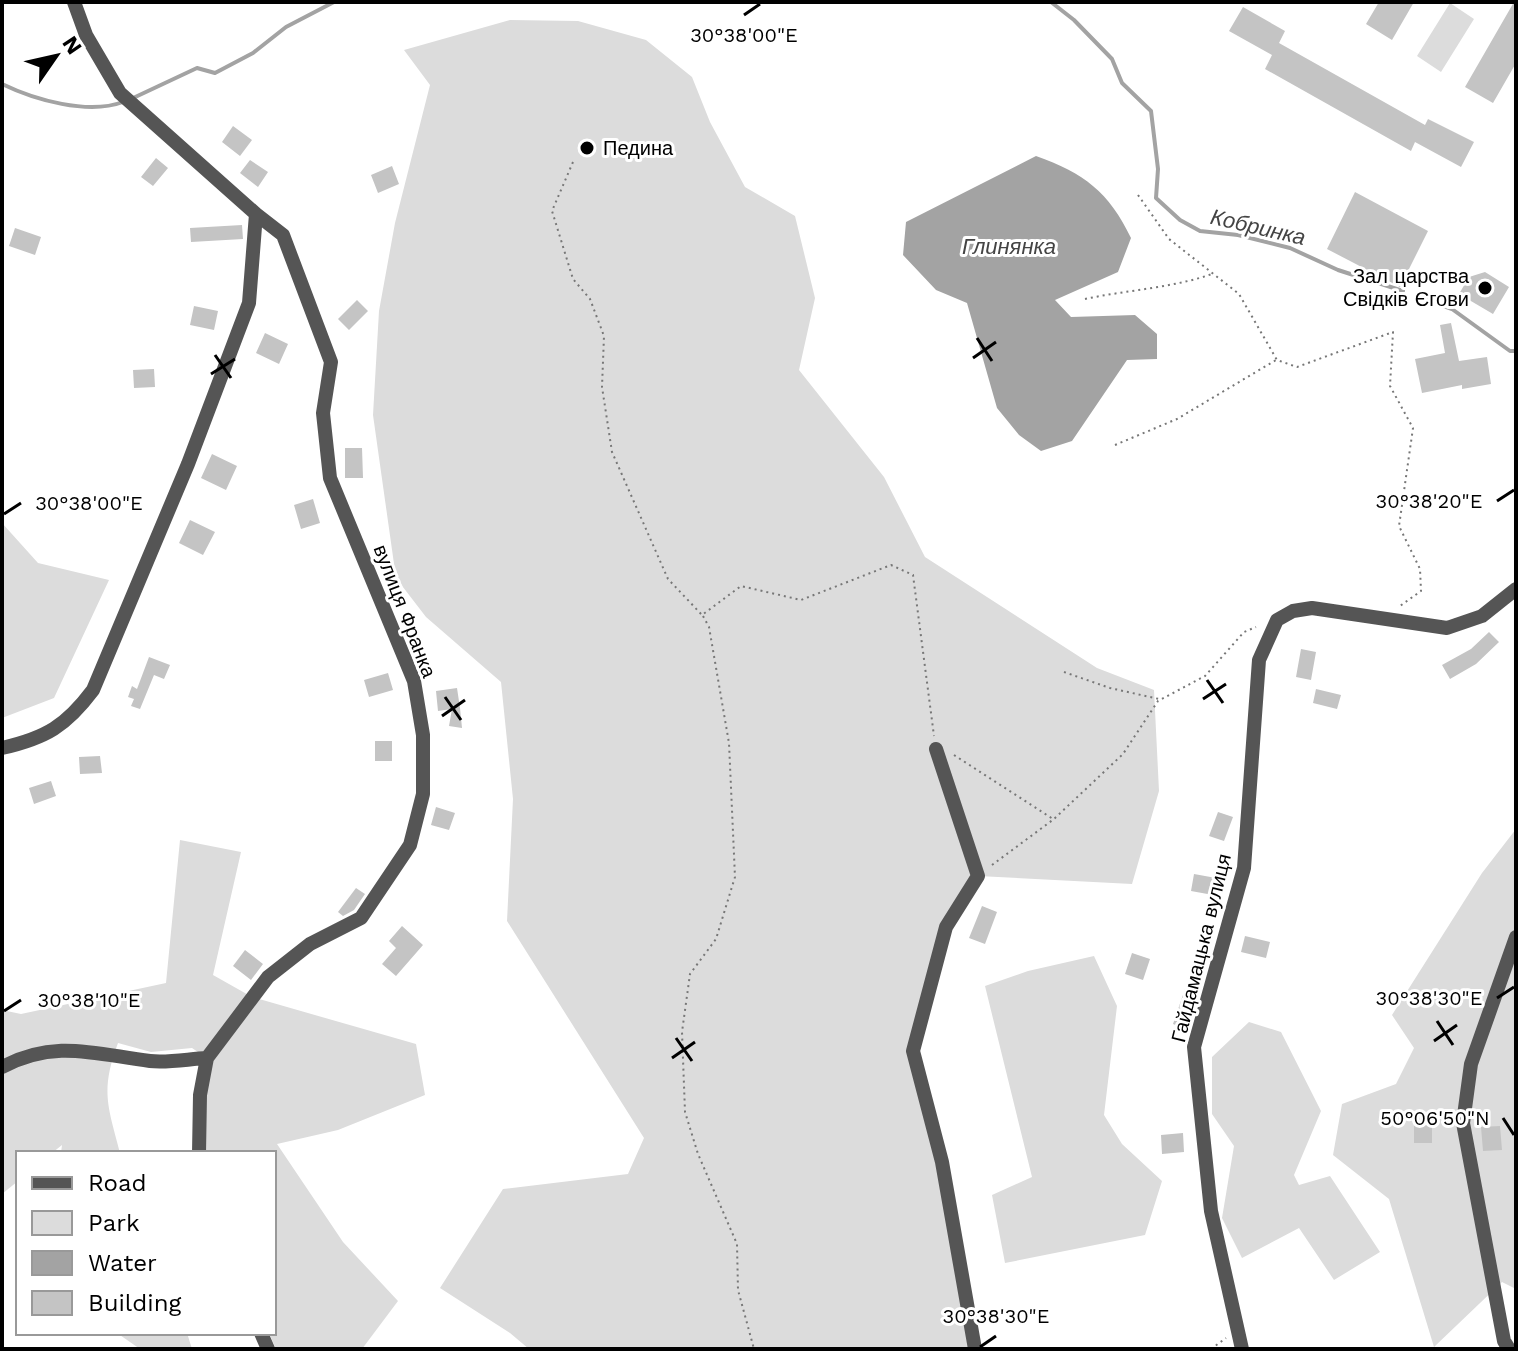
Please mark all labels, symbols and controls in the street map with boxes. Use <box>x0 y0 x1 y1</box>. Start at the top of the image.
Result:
north arrow <box>16 16 96 96</box>
text: 30°38'00"E <box>690 23 798 47</box>
text: N <box>57 31 87 59</box>
place label: Педина <box>603 136 674 160</box>
marker: Педина <box>578 139 596 157</box>
water label: Кобринка <box>1208 204 1308 250</box>
water label: Глинянка <box>962 234 1056 259</box>
place label: Зал царства Свідків Єгови <box>1343 264 1470 311</box>
marker: Зал царства Свідків Єгови <box>1476 279 1494 297</box>
text: 30°38'20"E <box>1376 489 1482 513</box>
text: 30°38'00"E <box>35 491 143 515</box>
street label: вулиця Франка <box>369 541 442 682</box>
street label: Гайдамацька вулиця <box>1166 851 1236 1045</box>
text: 30°38'30"E <box>1376 986 1482 1010</box>
text: 30°38'10"E <box>37 988 141 1012</box>
text: 50°06'50"N <box>1380 1106 1490 1130</box>
legend <box>16 1151 276 1335</box>
text: Road <box>88 1169 147 1197</box>
text: Park <box>88 1209 140 1237</box>
text: Water <box>88 1249 157 1277</box>
text: Building <box>88 1289 181 1317</box>
text: 30°38'30"E <box>943 1304 1049 1328</box>

